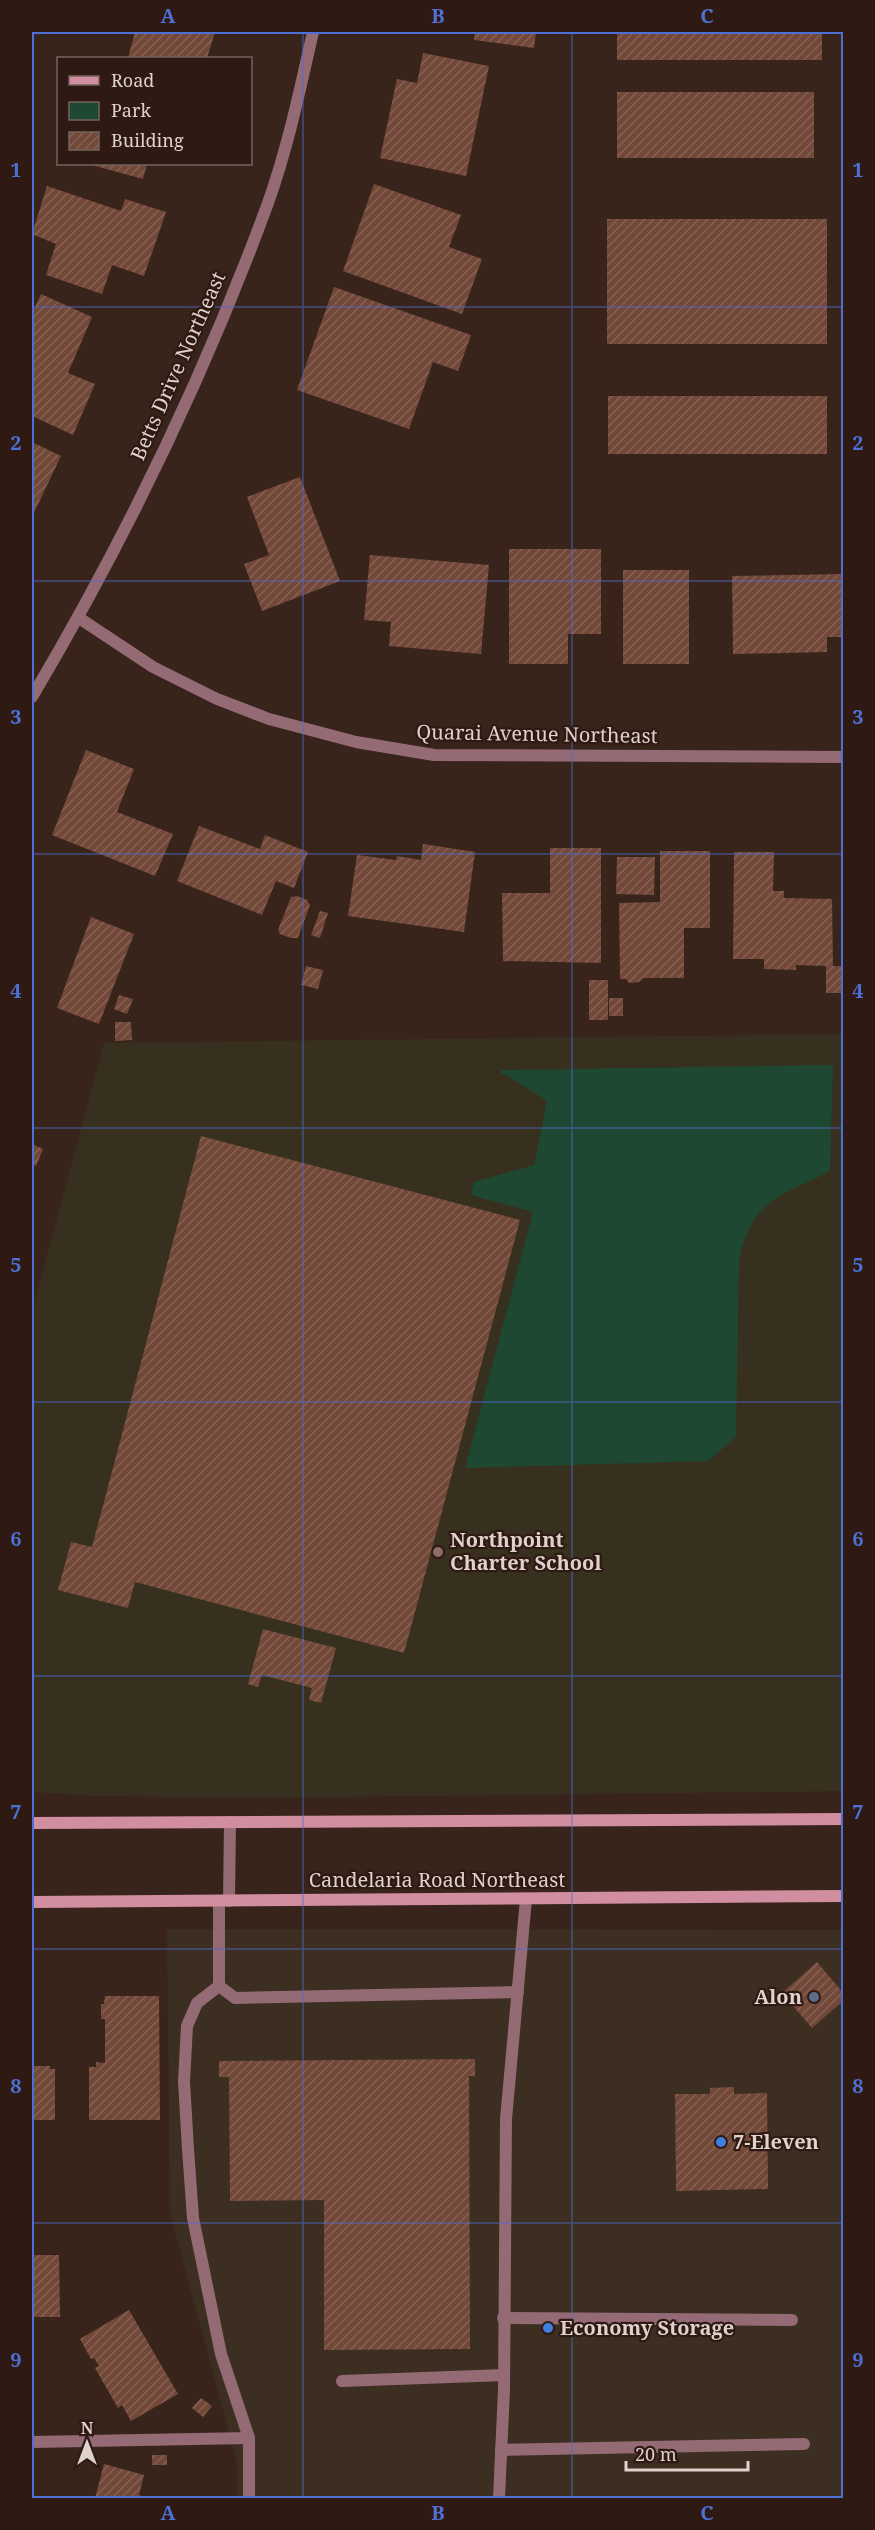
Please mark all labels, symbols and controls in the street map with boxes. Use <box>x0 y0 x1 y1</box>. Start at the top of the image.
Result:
text: A <box>160 2 176 29</box>
text: B <box>431 2 445 29</box>
text: C <box>700 2 714 29</box>
legend <box>57 57 252 165</box>
text: Road <box>111 68 154 92</box>
text: Park <box>111 98 151 122</box>
text: Building <box>111 128 184 152</box>
text: 1 <box>10 156 22 183</box>
text: 1 <box>852 156 864 183</box>
street label: Betts Drive Northeast <box>124 267 231 464</box>
text: 2 <box>10 429 22 456</box>
text: 2 <box>852 429 864 456</box>
text: 3 <box>10 703 22 730</box>
text: 3 <box>852 703 864 730</box>
street label: Quarai Avenue Northeast <box>416 718 658 749</box>
text: 4 <box>10 977 22 1004</box>
text: 4 <box>852 977 864 1004</box>
text: 5 <box>10 1251 22 1278</box>
text: 5 <box>852 1251 864 1278</box>
text: 6 <box>10 1525 22 1552</box>
text: 6 <box>852 1525 864 1552</box>
place label: Northpoint Charter School <box>450 1526 601 1576</box>
marker: Northpoint Charter School <box>431 1545 445 1559</box>
text: 7 <box>10 1798 22 1825</box>
text: 7 <box>852 1798 864 1825</box>
street label: Candelaria Road Northeast <box>309 1866 565 1893</box>
place label: Alon <box>754 1983 802 2010</box>
marker: Alon <box>807 1990 821 2004</box>
text: 8 <box>10 2072 22 2099</box>
text: 8 <box>852 2072 864 2099</box>
place label: 7-Eleven <box>733 2128 819 2155</box>
marker: 7-Eleven <box>714 2135 728 2149</box>
place label: Economy Storage <box>560 2314 734 2341</box>
marker: Economy Storage <box>541 2321 555 2335</box>
text: 9 <box>10 2346 22 2373</box>
text: 9 <box>852 2346 864 2373</box>
north arrow <box>57 2413 117 2473</box>
text: N <box>81 2417 94 2439</box>
scale bar <box>626 2434 748 2472</box>
text: 20 m <box>635 2442 677 2466</box>
text: A <box>160 2499 176 2526</box>
text: B <box>431 2499 445 2526</box>
text: C <box>700 2499 714 2526</box>

